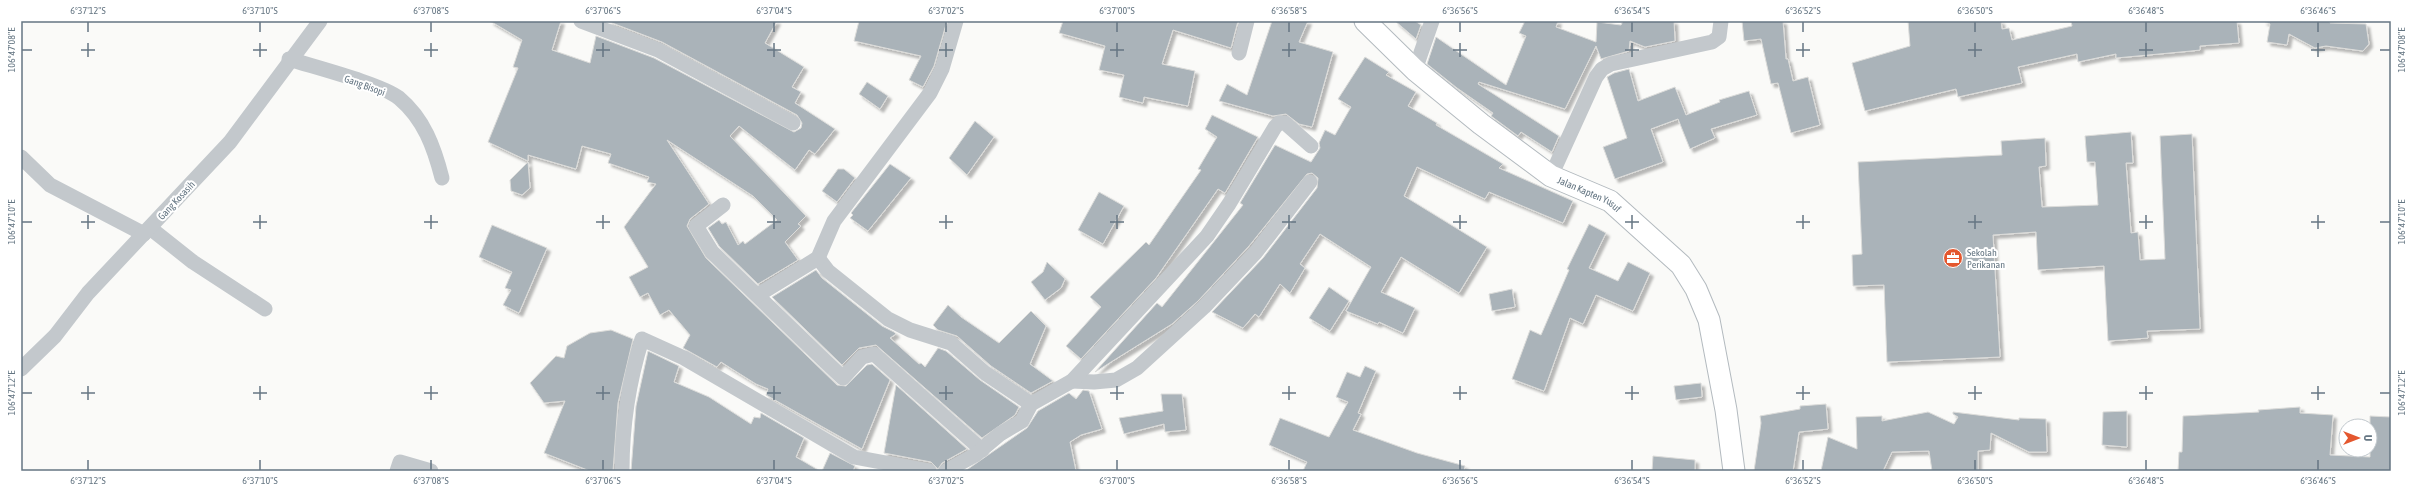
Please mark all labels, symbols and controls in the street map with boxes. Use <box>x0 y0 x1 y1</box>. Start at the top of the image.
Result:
text: 6°37'12"S <box>70 5 106 16</box>
text: 6°37'10"S <box>242 5 278 16</box>
text: 6°37'08"S <box>413 5 449 16</box>
text: 6°37'06"S <box>585 5 621 16</box>
text: 6°37'04"S <box>756 5 792 16</box>
text: 6°37'02"S <box>928 5 964 16</box>
text: 6°37'00"S <box>1099 5 1135 16</box>
text: 6°36'58"S <box>1271 5 1307 16</box>
text: 6°36'56"S <box>1442 5 1478 16</box>
text: 6°36'54"S <box>1614 5 1650 16</box>
text: 6°36'52"S <box>1785 5 1821 16</box>
text: 6°36'50"S <box>1957 5 1993 16</box>
text: 6°36'48"S <box>2128 5 2164 16</box>
text: 6°36'46"S <box>2300 5 2336 16</box>
text: 106°47'08"E <box>6 27 17 72</box>
text: 106°47'08"E <box>2396 27 2407 72</box>
street label: Gang Bisopi <box>343 73 387 98</box>
street label: Jalan Kapten Yusuf <box>1556 174 1623 214</box>
street label: Gang Kosasih <box>156 179 197 222</box>
text: 106°47'10"E <box>6 199 17 244</box>
text: 106°47'10"E <box>2396 199 2407 244</box>
office icon: Sekolah Perikanan <box>1942 247 1964 269</box>
place label: Sekolah Perikanan <box>1967 247 2005 270</box>
text: 106°47'12"E <box>6 370 17 415</box>
text: 106°47'12"E <box>2396 370 2407 415</box>
north arrow <box>2338 418 2378 458</box>
text: U <box>2362 435 2374 441</box>
text: 6°37'12"S <box>70 475 106 486</box>
text: 6°37'10"S <box>242 475 278 486</box>
text: 6°37'08"S <box>413 475 449 486</box>
text: 6°37'06"S <box>585 475 621 486</box>
text: 6°37'04"S <box>756 475 792 486</box>
text: 6°37'02"S <box>928 475 964 486</box>
text: 6°37'00"S <box>1099 475 1135 486</box>
text: 6°36'58"S <box>1271 475 1307 486</box>
text: 6°36'56"S <box>1442 475 1478 486</box>
text: 6°36'54"S <box>1614 475 1650 486</box>
text: 6°36'52"S <box>1785 475 1821 486</box>
text: 6°36'50"S <box>1957 475 1993 486</box>
text: 6°36'48"S <box>2128 475 2164 486</box>
text: 6°36'46"S <box>2300 475 2336 486</box>

